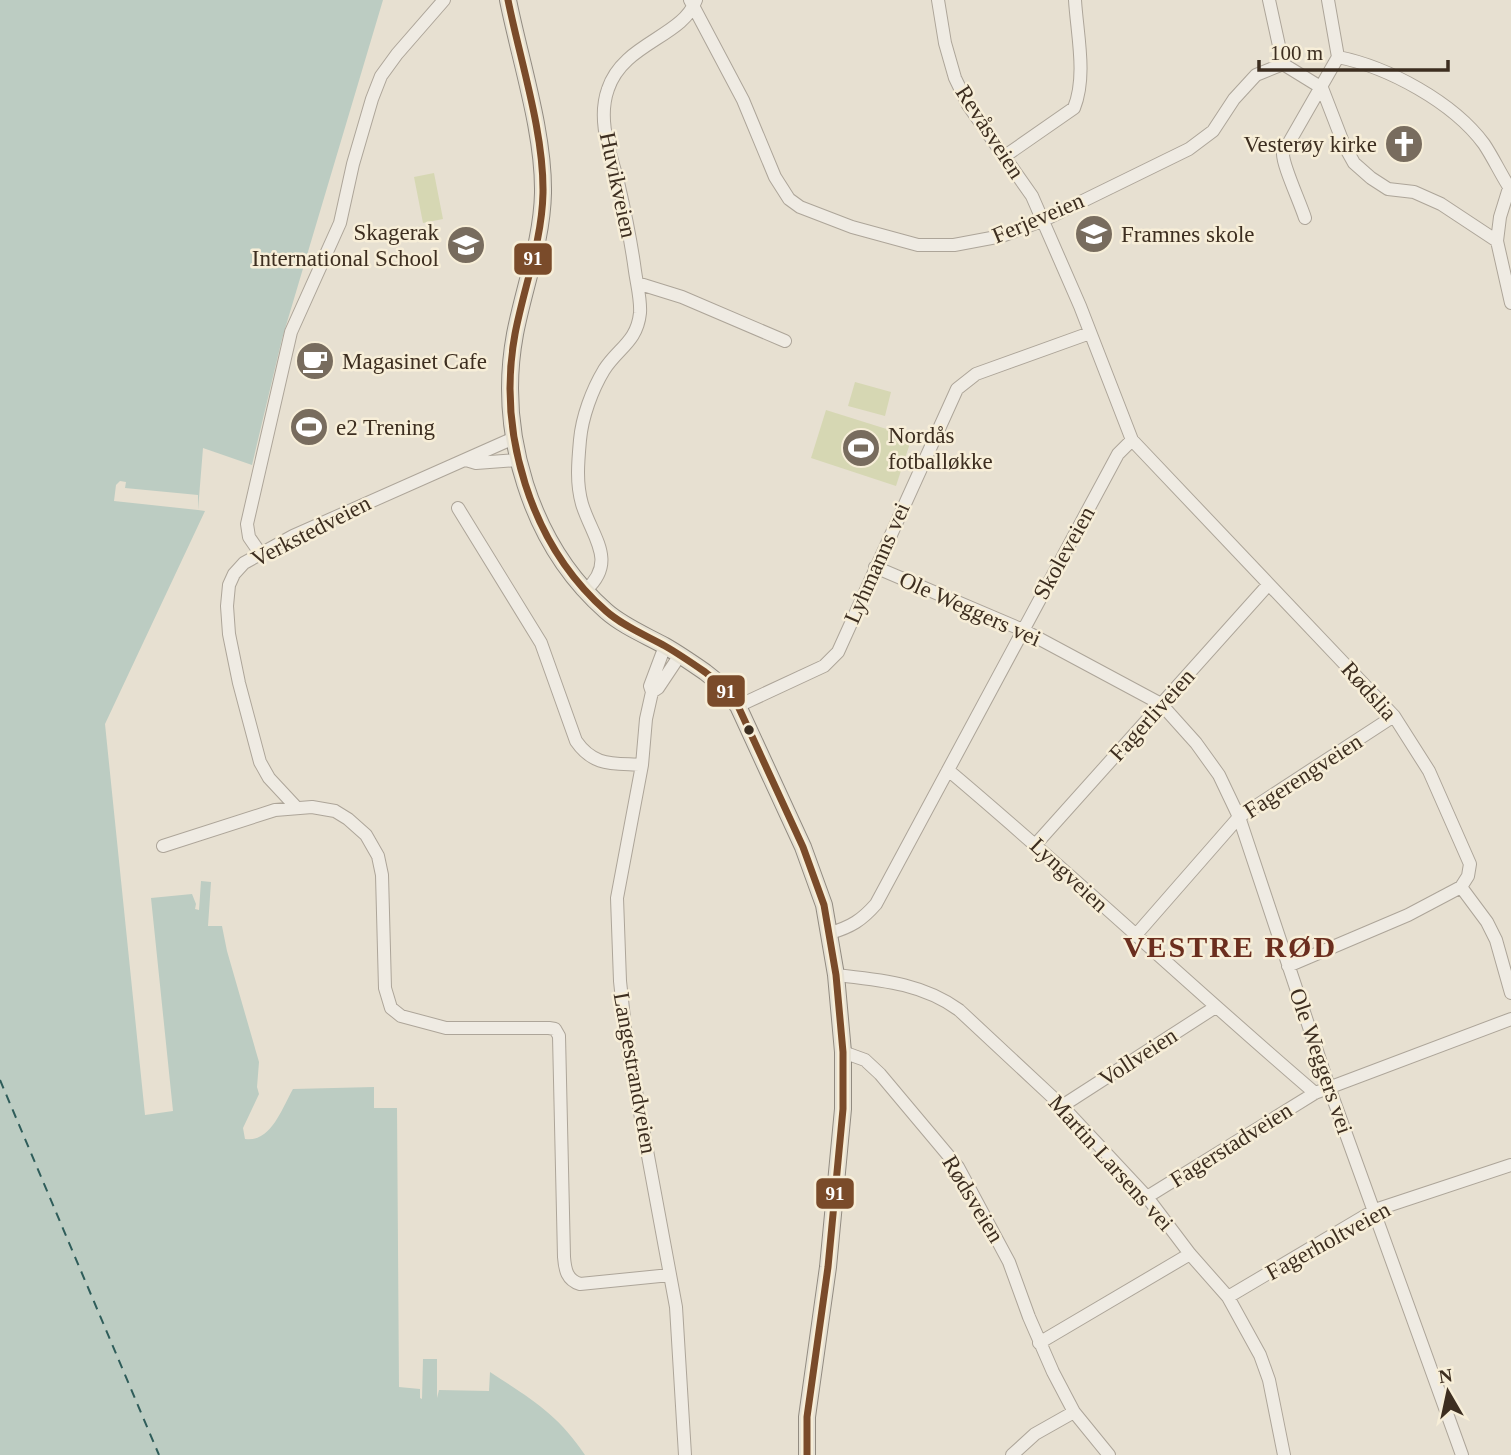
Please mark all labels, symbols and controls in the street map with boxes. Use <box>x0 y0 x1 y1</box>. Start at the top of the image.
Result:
scale bar <box>1259 28 1448 72</box>
text: 100 m <box>1270 41 1323 65</box>
street label: Revåsveien <box>951 81 1030 184</box>
church icon: Vesterøy kirke <box>1383 123 1425 165</box>
street label: Huvikveien <box>595 130 641 241</box>
place label: Vesterøy kirke <box>1244 132 1377 157</box>
street label: Ferjeveien <box>988 187 1088 248</box>
school or university icon: Framnes skole <box>1073 213 1115 255</box>
place label: Skagerak International School <box>252 220 439 271</box>
place label: Framnes skole <box>1121 222 1255 247</box>
school or university icon: Skagerak International School <box>445 224 487 266</box>
line badge: 91 <box>513 242 553 276</box>
text: 91 <box>524 248 543 269</box>
cafe icon: Magasinet Cafe <box>294 340 336 382</box>
place label: Magasinet Cafe <box>342 349 487 374</box>
sports icon: e2 Trening <box>288 406 330 448</box>
place label: e2 Trening <box>336 415 436 440</box>
place label: Nordås fotballøkke <box>888 423 993 474</box>
sports icon: Nordås fotballøkke <box>840 427 882 469</box>
street label: Verkstedveien <box>247 490 375 572</box>
street label: Lyhmanns vei <box>839 499 915 627</box>
street label: Skoleveien <box>1028 502 1100 604</box>
street label: Ole Weggers vei <box>895 567 1045 651</box>
street label: Rødslia <box>1336 657 1402 725</box>
street label: Fagerliveien <box>1104 664 1200 766</box>
line badge: 91 <box>706 674 746 708</box>
text: 91 <box>717 681 736 702</box>
unlabelled marker <box>742 723 756 737</box>
street label: Fagerengveien <box>1239 728 1367 823</box>
street label: Lyngveien <box>1025 833 1113 918</box>
district label: VESTRE RØD <box>1123 930 1337 963</box>
street label: Ole Weggers vei <box>1284 985 1358 1137</box>
street label: Langestrandveien <box>608 990 662 1156</box>
street label: Vollveien <box>1094 1022 1182 1091</box>
street label: Martin Larsens vei <box>1044 1090 1178 1236</box>
street label: Fagerstadveien <box>1165 1097 1297 1192</box>
street label: Rødsveien <box>937 1151 1009 1247</box>
line badge: 91 <box>815 1177 855 1210</box>
text: 91 <box>826 1183 845 1204</box>
street label: Fagerholtveien <box>1262 1196 1395 1285</box>
north arrow <box>1413 1357 1483 1427</box>
text: N <box>1437 1364 1454 1387</box>

